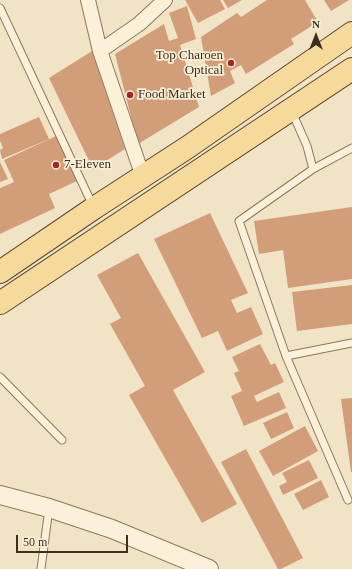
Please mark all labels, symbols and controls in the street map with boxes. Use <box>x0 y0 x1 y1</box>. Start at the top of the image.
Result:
north arrow <box>296 16 336 56</box>
text: N <box>312 18 320 30</box>
place label: Top Charoen Optical <box>156 48 223 79</box>
marker: Top Charoen Optical <box>226 58 236 68</box>
place label: Food Market <box>138 87 206 103</box>
marker: Food Market <box>125 90 135 100</box>
place label: 7-Eleven <box>64 157 111 173</box>
marker: 7-Eleven <box>51 160 61 170</box>
scale bar <box>18 527 130 553</box>
text: 50 m <box>23 535 47 549</box>

